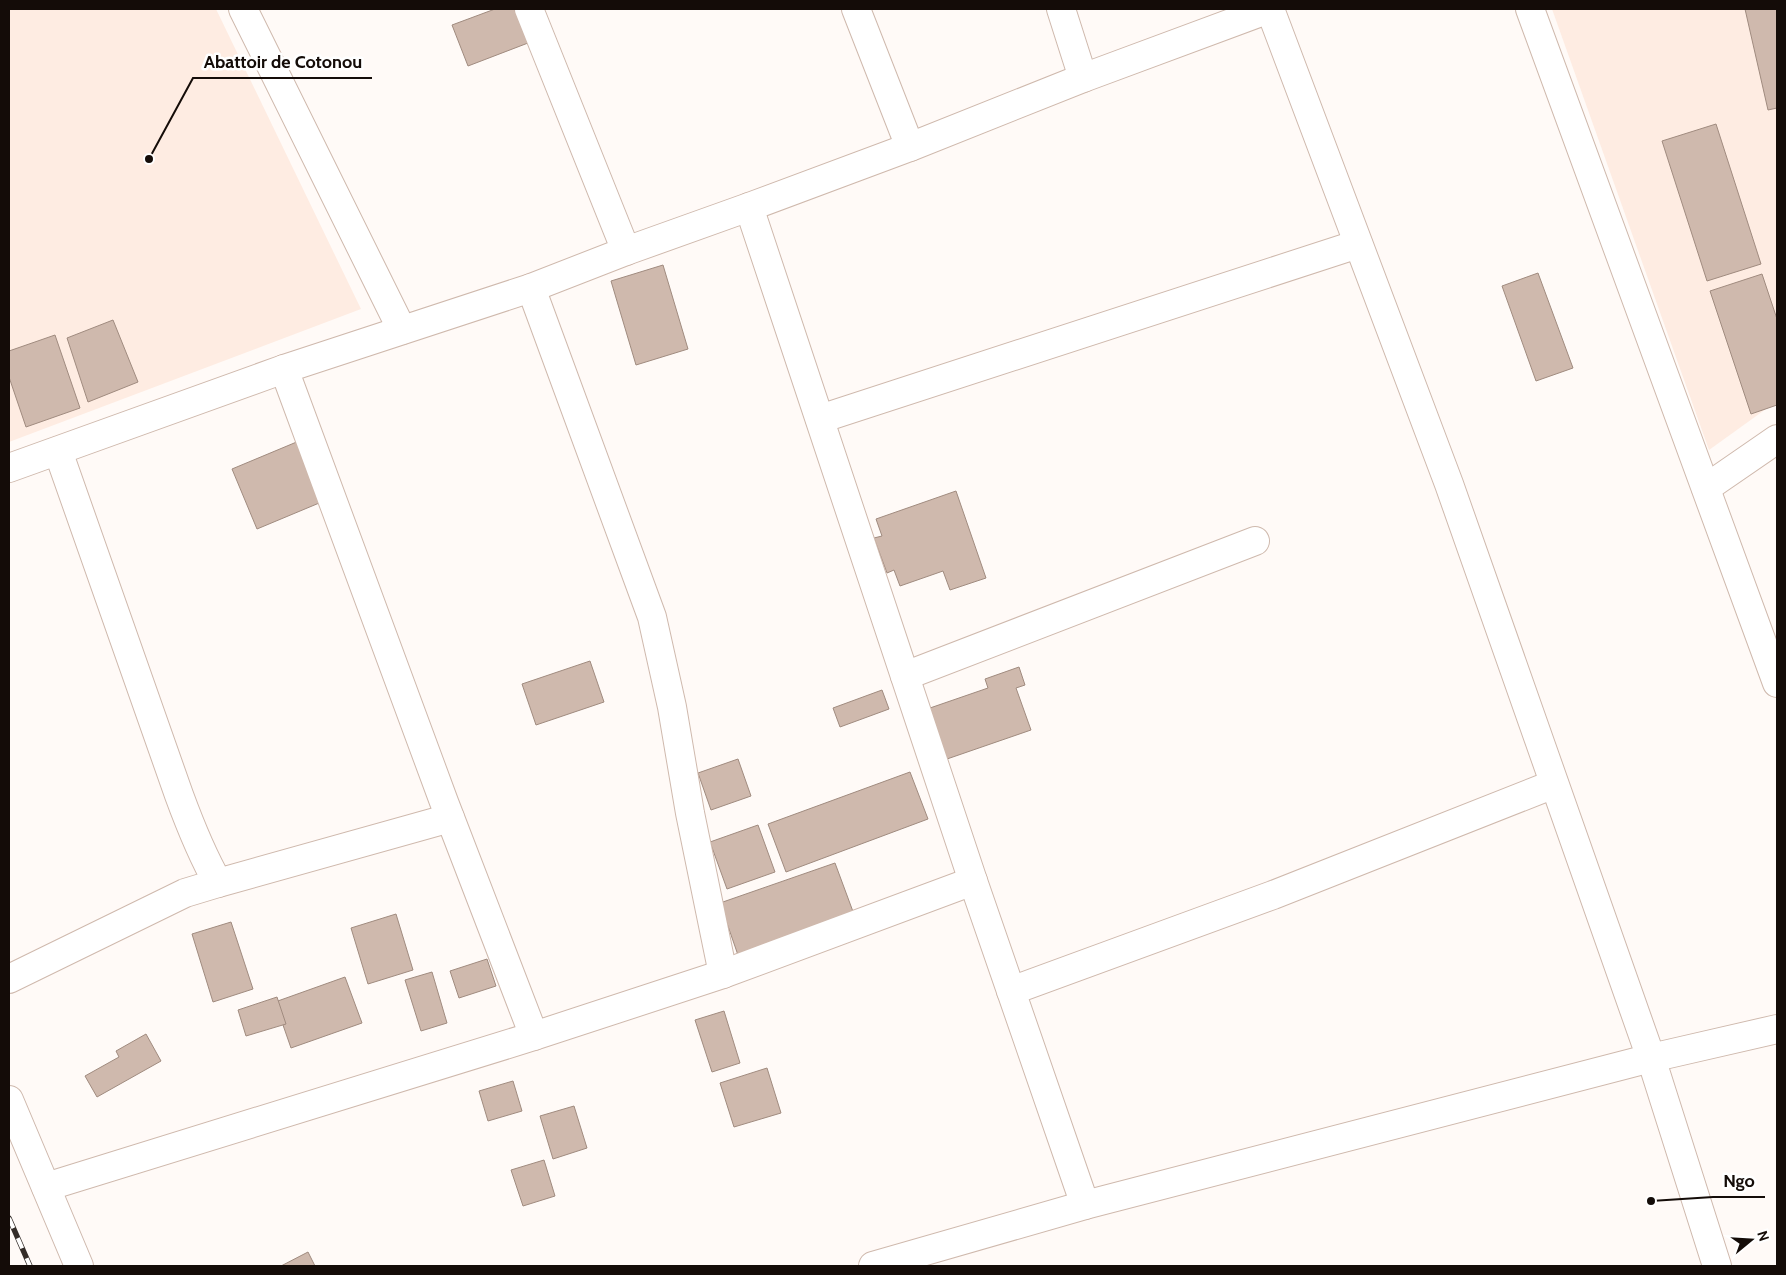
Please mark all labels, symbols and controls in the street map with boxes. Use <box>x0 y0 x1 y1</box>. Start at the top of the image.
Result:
callout: Abattoir de Cotonou <box>193 45 372 78</box>
text: Abattoir de Cotonou <box>204 51 362 73</box>
callout: Ngo <box>1713 1164 1765 1197</box>
text: Ngo <box>1723 1170 1755 1192</box>
north arrow <box>1726 1215 1776 1265</box>
text: N <box>1753 1228 1773 1243</box>

